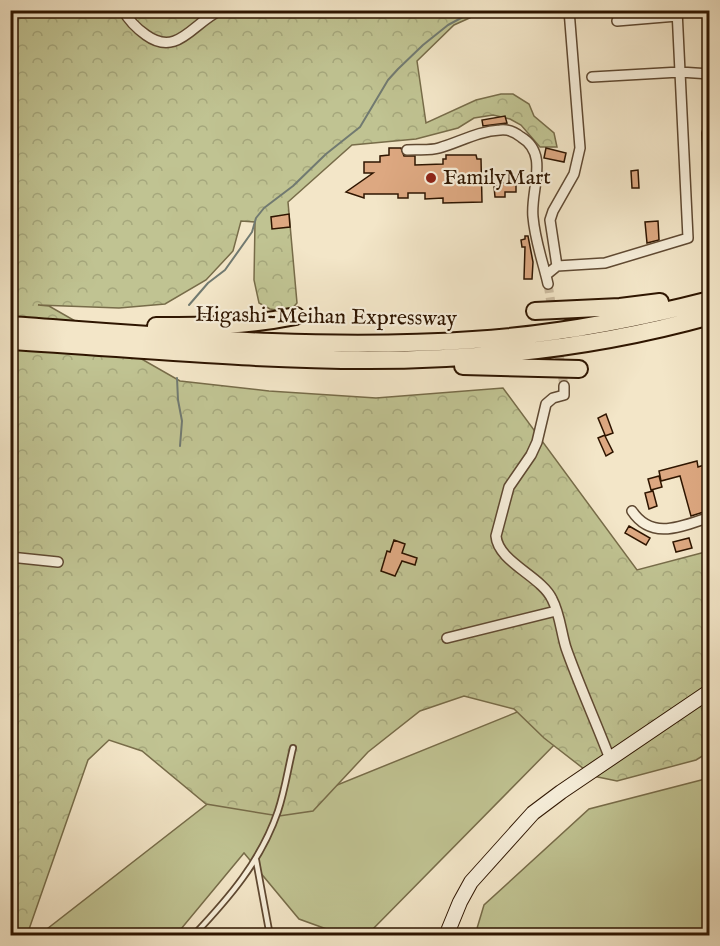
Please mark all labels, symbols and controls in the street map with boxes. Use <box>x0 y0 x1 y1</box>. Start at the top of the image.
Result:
place label: FamilyMart <box>443 164 551 192</box>
marker: FamilyMart <box>424 171 438 185</box>
street label: Higashi-Meihan Expressway <box>195 301 457 333</box>

